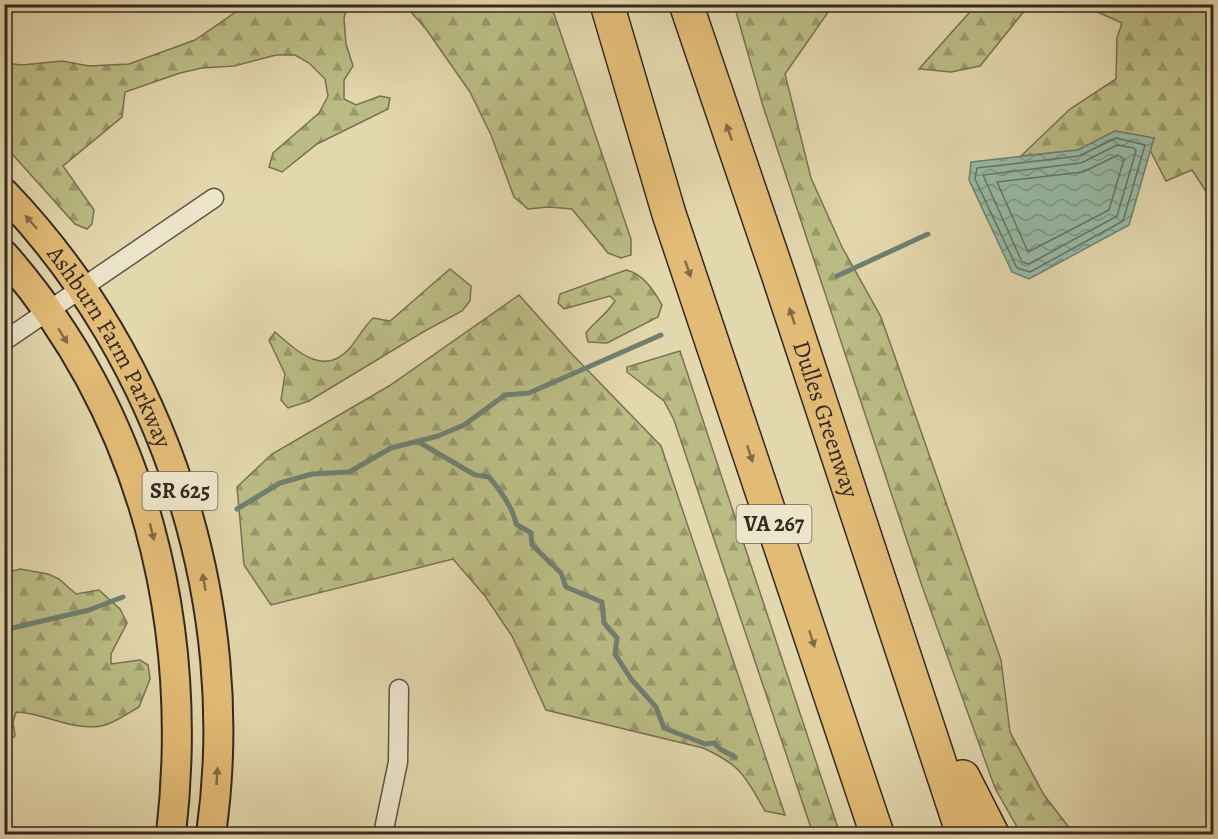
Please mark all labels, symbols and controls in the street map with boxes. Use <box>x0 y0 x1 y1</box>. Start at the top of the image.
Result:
one-way arrow <box>723 123 733 141</box>
one-way arrow <box>24 215 38 229</box>
street label: Ashburn Farm Parkway <box>39 238 180 453</box>
one-way arrow <box>684 260 694 278</box>
one-way arrow <box>787 307 797 325</box>
one-way arrow <box>58 328 69 344</box>
street label: Dulles Greenway <box>785 336 867 502</box>
one-way arrow <box>746 445 756 463</box>
road number: SR 625 <box>142 472 218 510</box>
road number: VA 267 <box>736 505 812 543</box>
one-way arrow <box>148 523 157 541</box>
one-way arrow <box>199 573 208 592</box>
one-way arrow <box>808 630 817 648</box>
one-way arrow <box>212 767 222 786</box>

